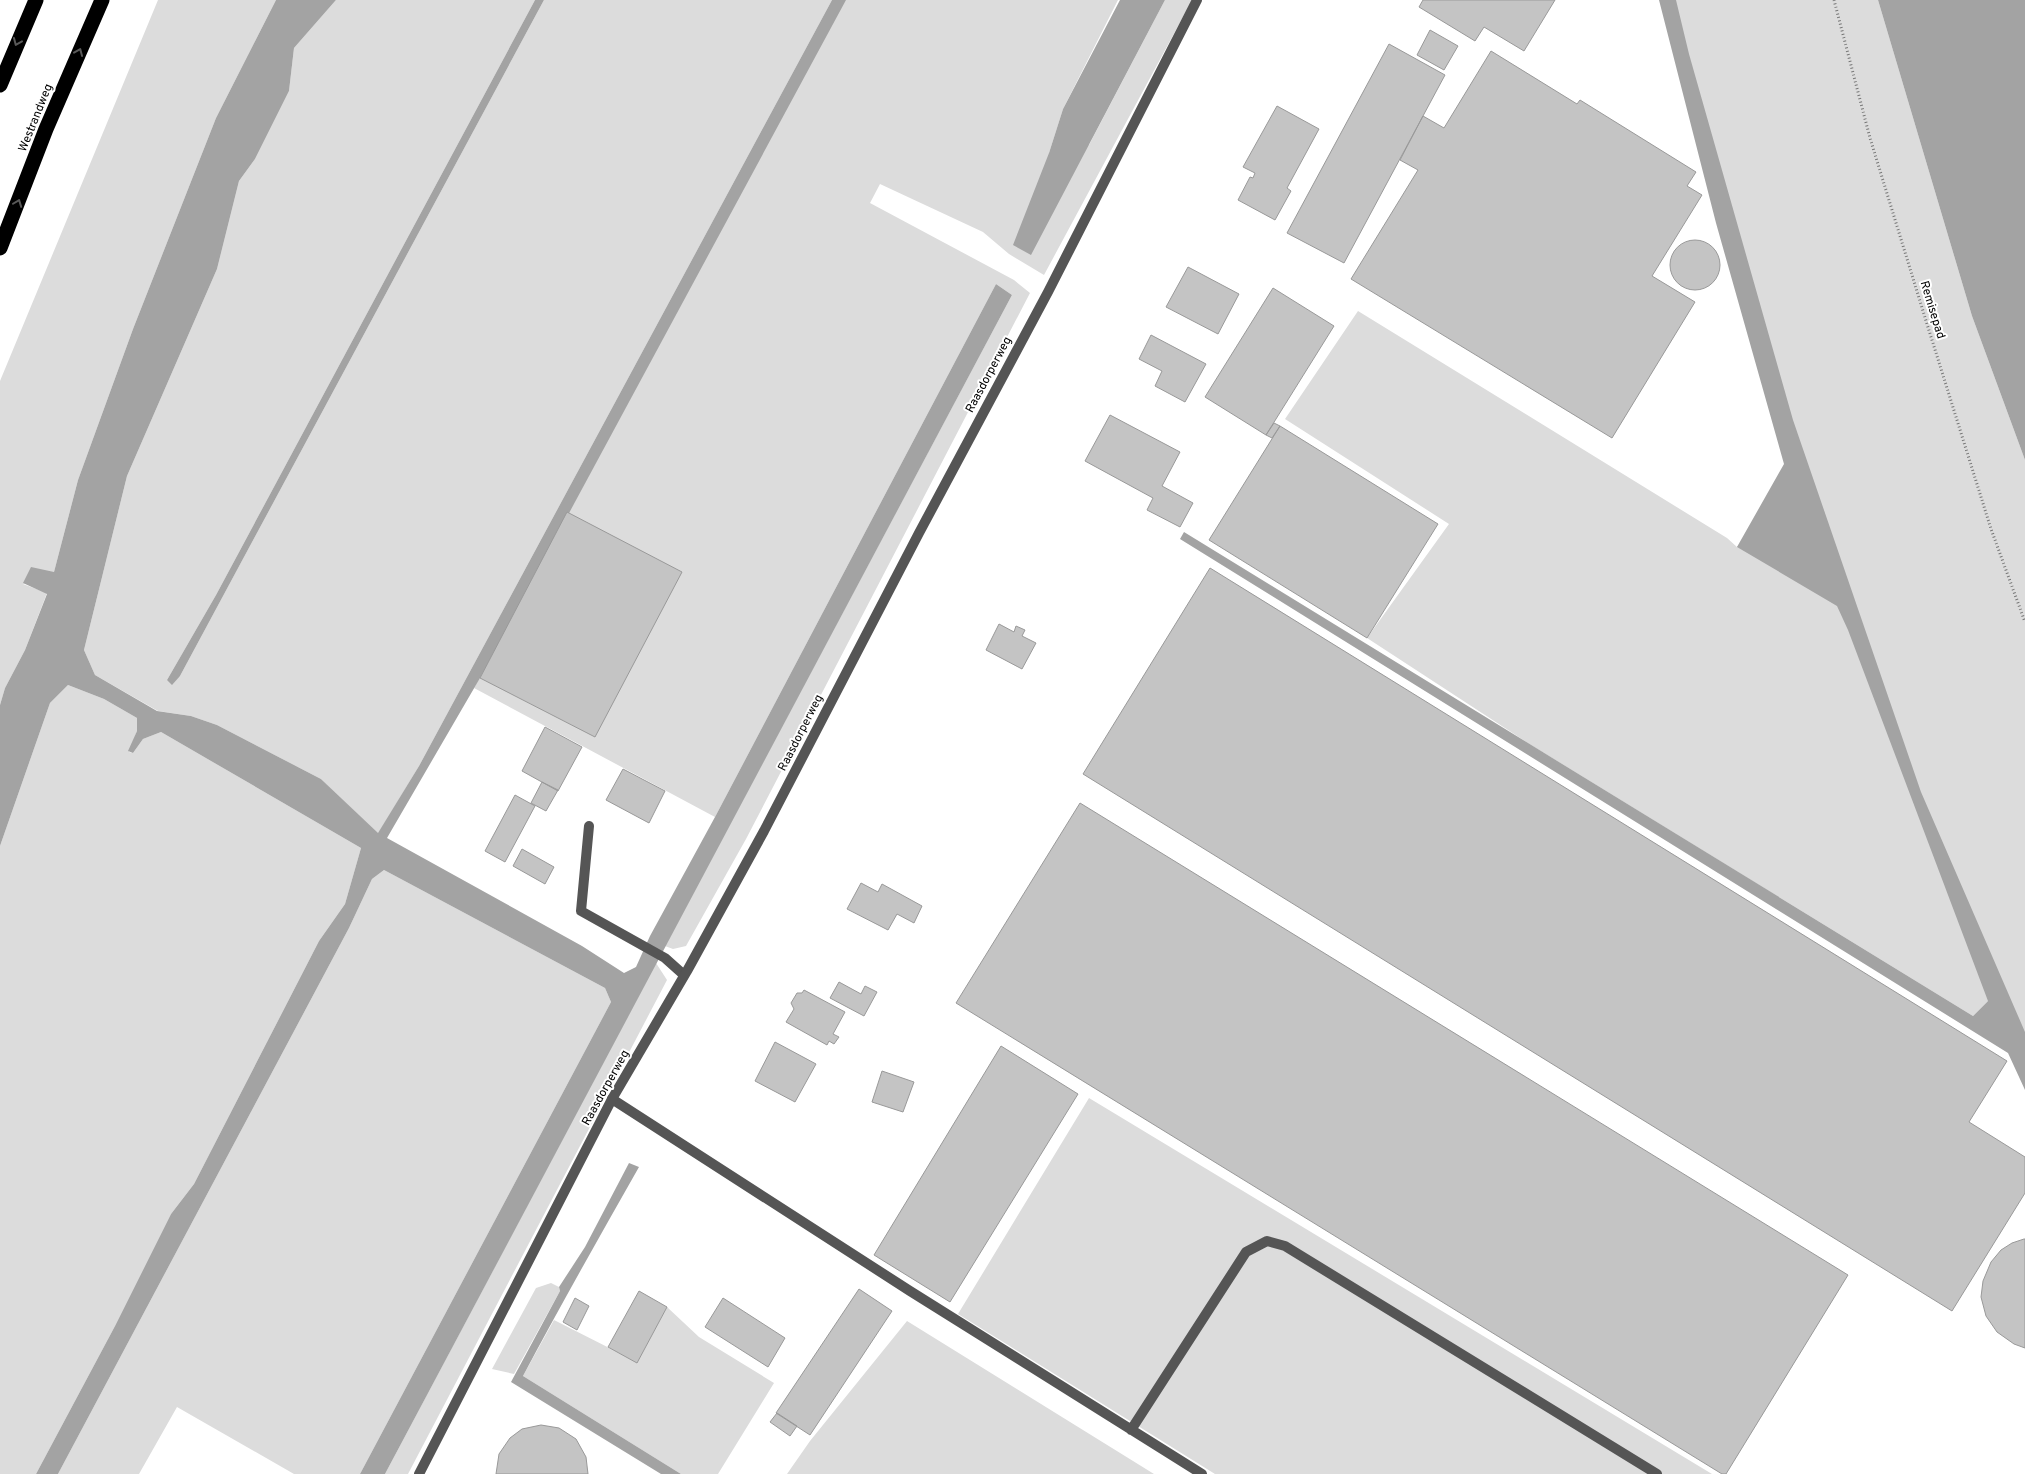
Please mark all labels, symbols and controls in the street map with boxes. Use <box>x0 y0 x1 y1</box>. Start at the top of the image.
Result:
one-way arrow <box>13 37 24 46</box>
one-way arrow <box>73 48 84 57</box>
street label: Westrandweg <box>15 82 57 154</box>
one-way arrow <box>12 199 22 207</box>
street label: Remisepad <box>1916 279 1948 341</box>
street label: Raasdorperweg <box>962 334 1016 416</box>
street label: Raasdorperweg <box>775 692 827 774</box>
street label: Raasdorperweg <box>579 1047 633 1129</box>

